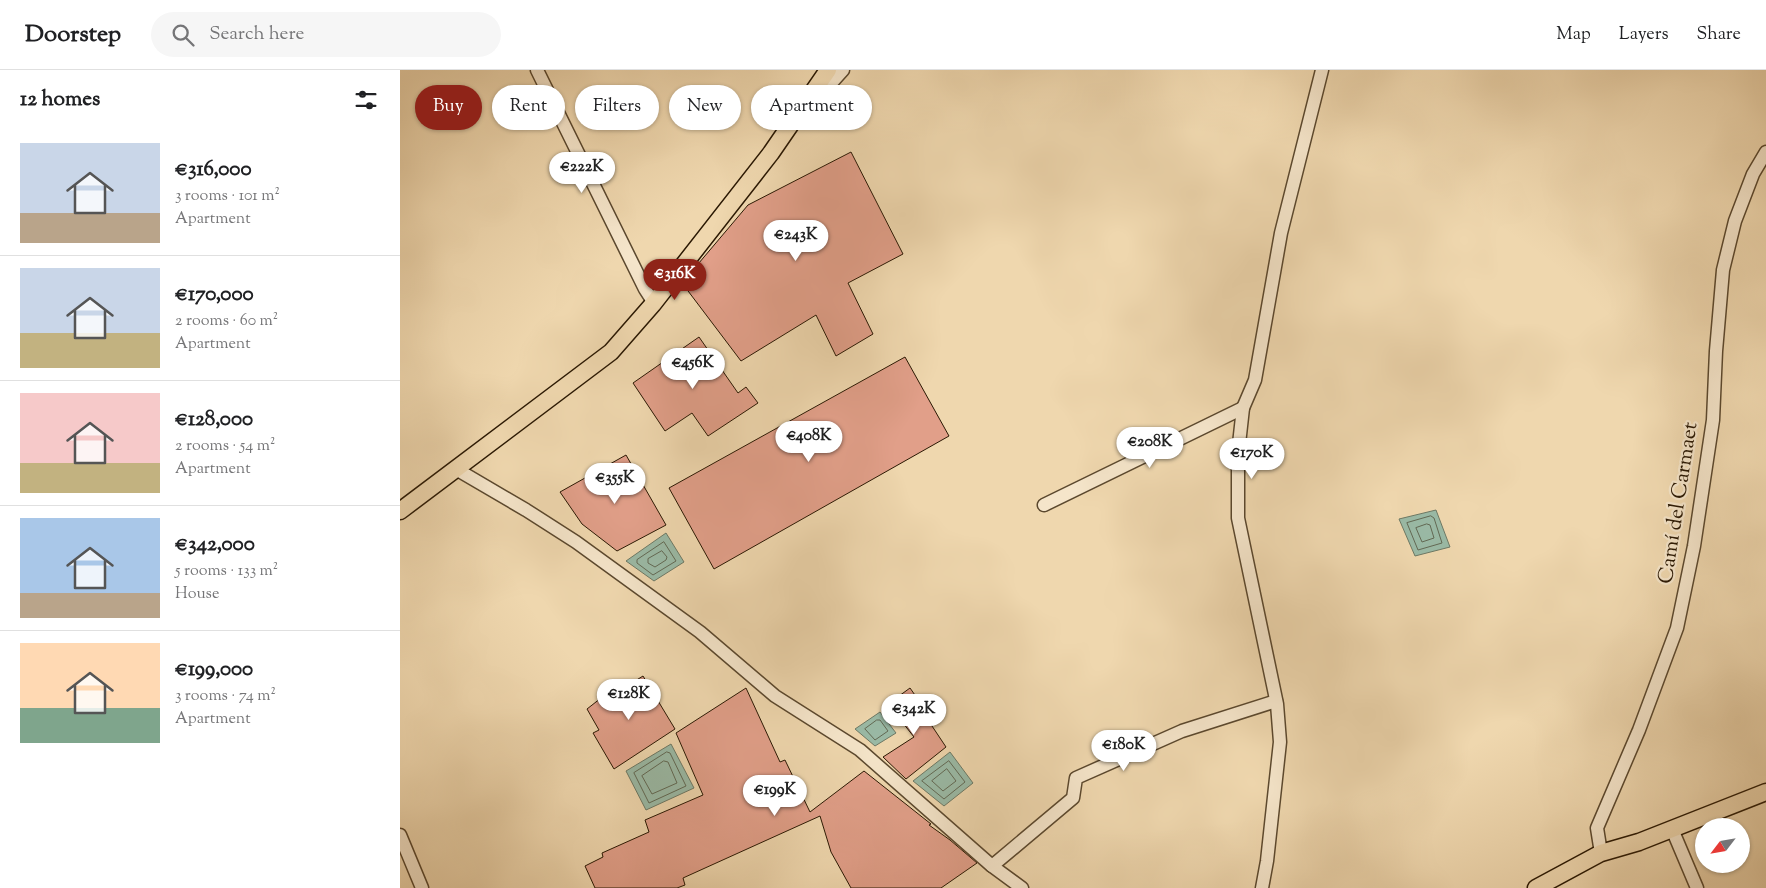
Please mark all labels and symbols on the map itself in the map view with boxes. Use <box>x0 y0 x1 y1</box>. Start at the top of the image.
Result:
pin: €222K <box>547 152 617 194</box>
pin: €243K <box>761 220 831 262</box>
pin: €316K <box>640 258 710 301</box>
pin: €456K <box>658 348 728 390</box>
pin: €408K <box>774 420 844 463</box>
street label: Camí del Carmaet <box>1651 420 1707 586</box>
pin: €208K <box>1115 426 1185 469</box>
pin: €170K <box>1217 438 1287 480</box>
pin: €355K <box>580 462 650 505</box>
pin: €128K <box>594 678 664 721</box>
pin: €342K <box>879 694 949 736</box>
pin: €180K <box>1089 730 1159 772</box>
pin: €199K <box>740 774 810 817</box>
north arrow <box>1695 818 1750 872</box>

